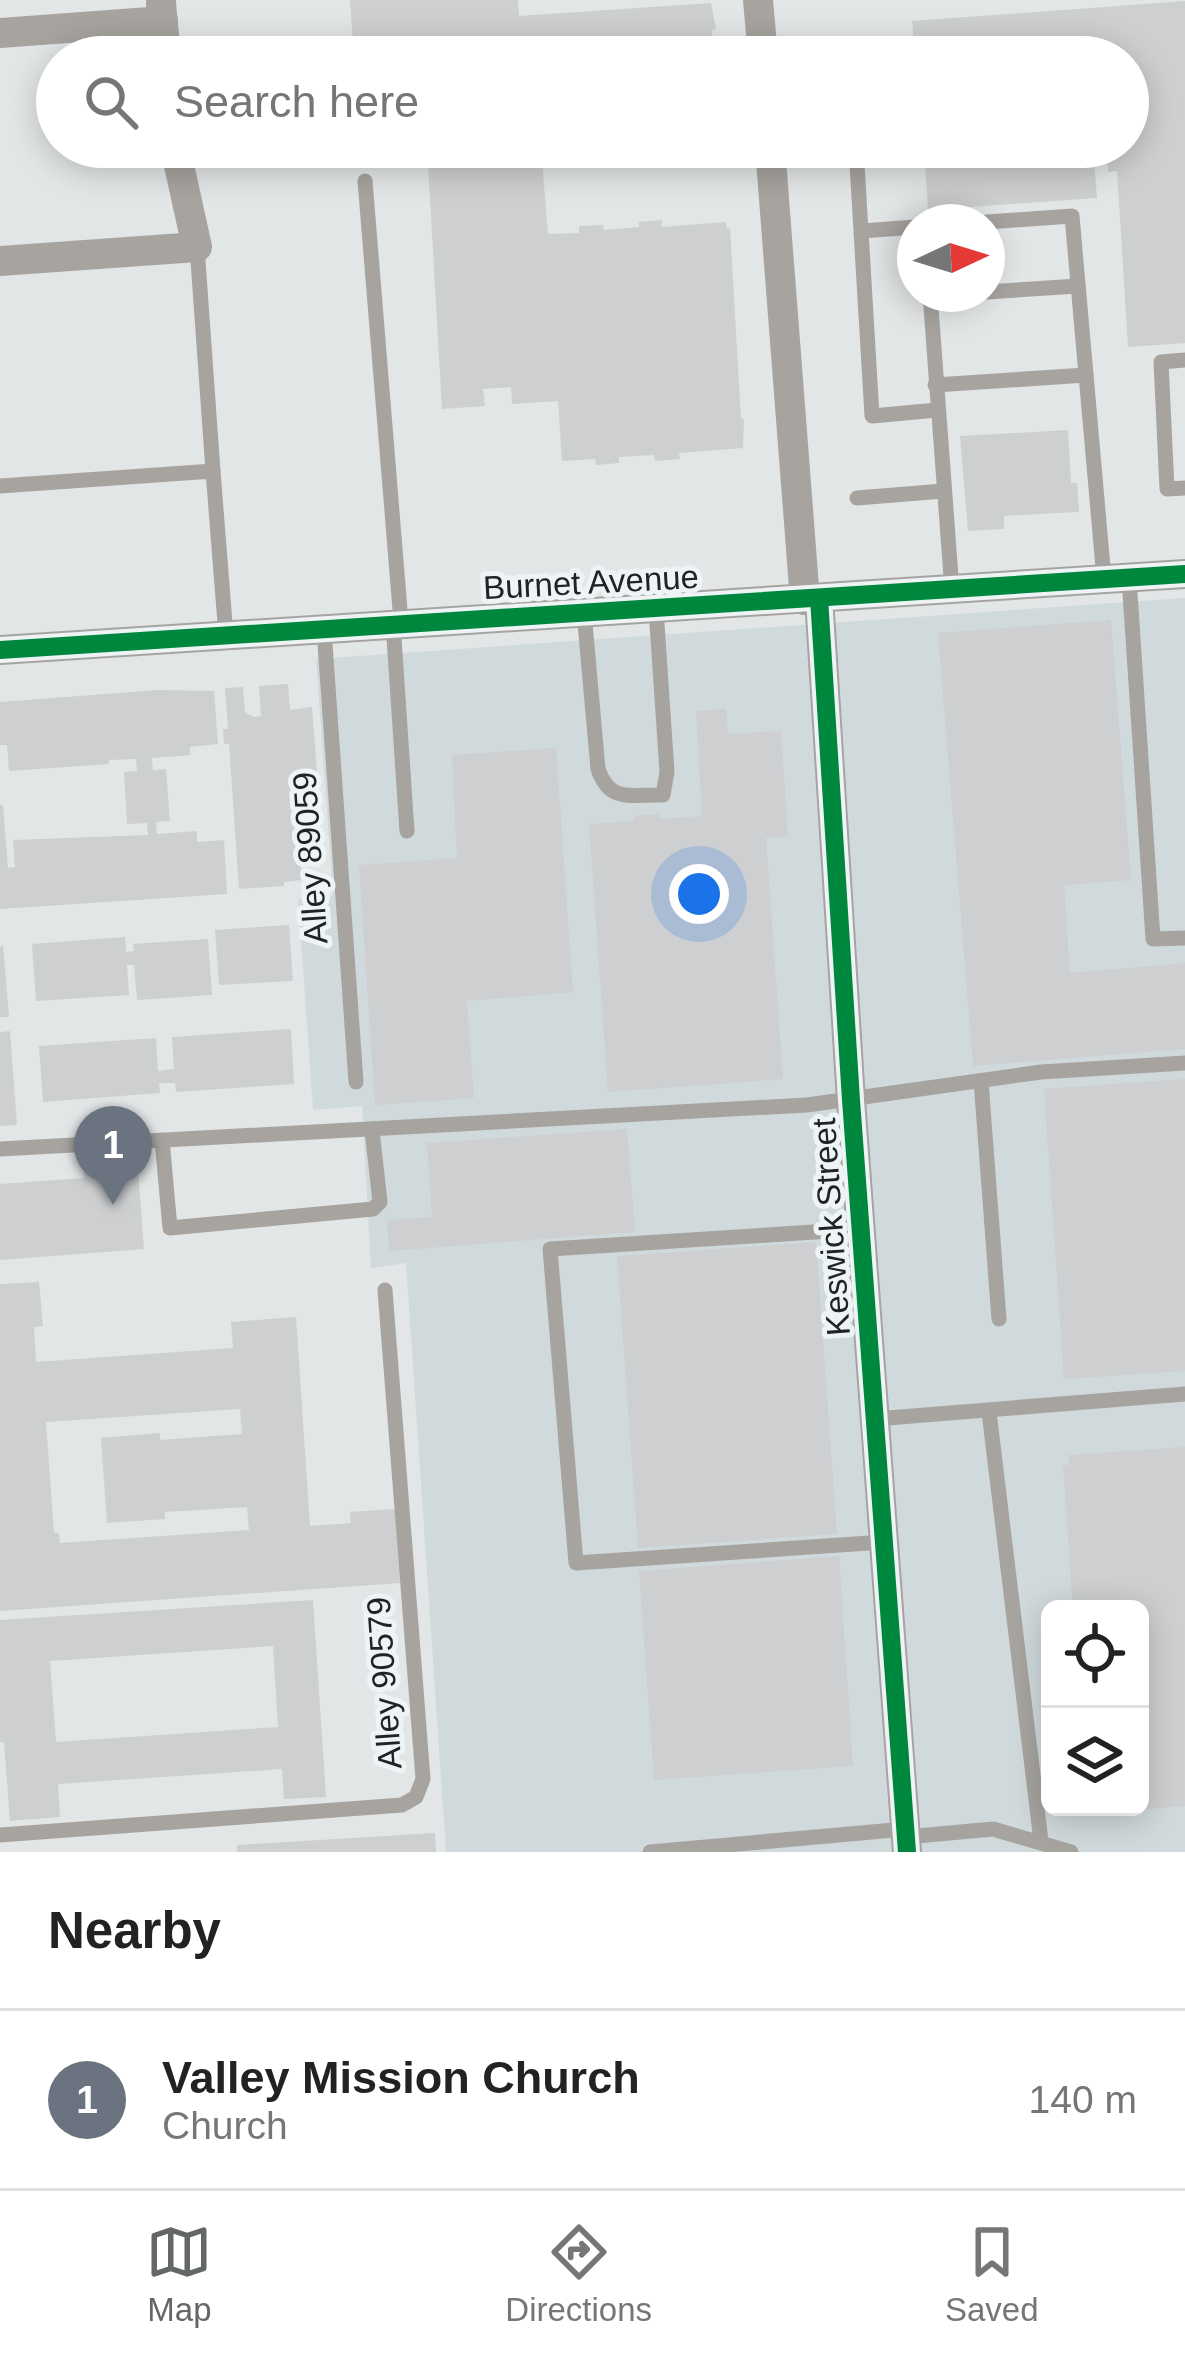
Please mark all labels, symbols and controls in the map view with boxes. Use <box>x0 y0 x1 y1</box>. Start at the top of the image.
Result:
search box <box>36 36 1149 168</box>
icon: search <box>78 69 144 135</box>
text: Search here <box>174 76 419 127</box>
north arrow <box>897 204 1005 312</box>
street label: Burnet Avenue <box>482 558 700 606</box>
street label: Alley 89059 <box>286 771 334 945</box>
your location <box>669 864 729 924</box>
pin: 1 <box>74 1106 152 1205</box>
street label: Keswick Street <box>805 1117 857 1337</box>
street label: Alley 90579 <box>360 1596 408 1770</box>
map controls <box>1041 1600 1149 1816</box>
button: locate <box>1041 1600 1149 1708</box>
button: layers <box>1041 1708 1149 1816</box>
text: Nearby <box>48 1902 221 1959</box>
text: Valley Mission Church <box>162 2052 640 2103</box>
text: 1 <box>76 2078 98 2121</box>
text: 140 m <box>1029 2078 1137 2121</box>
text: Church <box>162 2104 288 2147</box>
tab: Map <box>146 2219 212 2329</box>
tab: Directions <box>505 2219 652 2329</box>
tab: Saved <box>945 2219 1039 2329</box>

